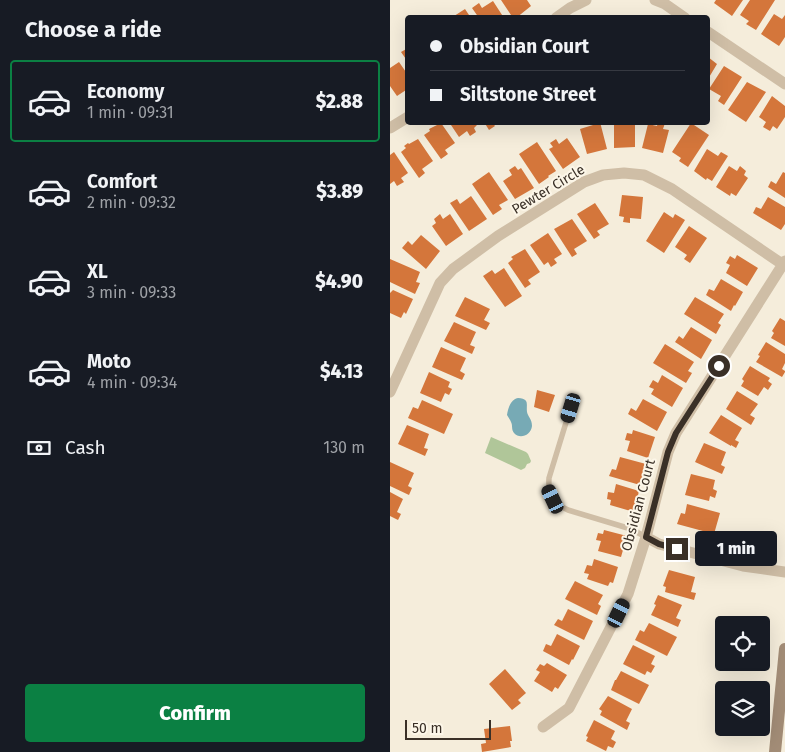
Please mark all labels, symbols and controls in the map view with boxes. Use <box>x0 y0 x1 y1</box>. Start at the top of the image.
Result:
text: Choose a ride <box>25 16 161 43</box>
text: Obsidian Court <box>460 35 589 58</box>
icon: car <box>27 79 72 124</box>
text: Economy <box>87 80 164 103</box>
text: Siltstone Street <box>460 83 596 106</box>
text: $2.88 <box>316 90 363 113</box>
text: 1 min · 09:31 <box>87 103 174 122</box>
street label: Pewter Circle <box>509 161 588 218</box>
icon: car <box>27 169 72 214</box>
text: Comfort <box>87 170 157 193</box>
text: $3.89 <box>316 180 363 203</box>
text: 2 min · 09:32 <box>87 193 176 212</box>
icon: car <box>27 259 72 304</box>
text: XL <box>87 260 108 283</box>
text: $4.90 <box>315 270 363 293</box>
text: 3 min · 09:33 <box>87 283 176 302</box>
icon: car <box>27 349 72 394</box>
text: Moto <box>87 350 131 373</box>
route start <box>708 355 730 377</box>
text: $4.13 <box>320 360 363 383</box>
text: 4 min · 09:34 <box>87 373 177 392</box>
car <box>559 391 582 425</box>
icon: cash <box>25 434 53 462</box>
text: Cash <box>65 436 106 459</box>
text: 130 m <box>323 438 365 457</box>
street label: Obsidian Court <box>618 456 659 553</box>
car <box>539 482 566 516</box>
callout: 1 min <box>694 532 777 566</box>
route end <box>666 538 688 560</box>
text: 1 min <box>717 539 755 558</box>
car <box>605 596 632 630</box>
map controls <box>715 616 770 736</box>
button: locate <box>715 616 770 671</box>
button: layers <box>715 681 770 736</box>
button: Confirm <box>25 684 365 742</box>
scale bar <box>405 717 491 740</box>
text: 50 m <box>412 720 443 737</box>

